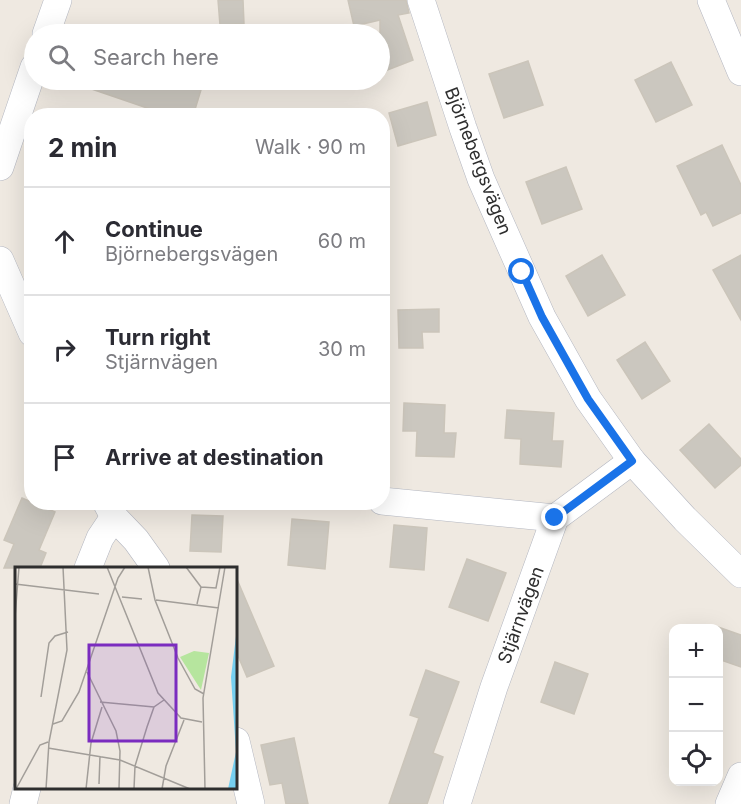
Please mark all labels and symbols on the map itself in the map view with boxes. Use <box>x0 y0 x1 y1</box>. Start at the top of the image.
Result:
street label: Björnebergsvägen <box>441 84 516 237</box>
route start <box>508 258 534 284</box>
route end <box>541 504 567 530</box>
street label: Stjärnvägen <box>493 563 548 666</box>
inset map <box>15 567 237 789</box>

